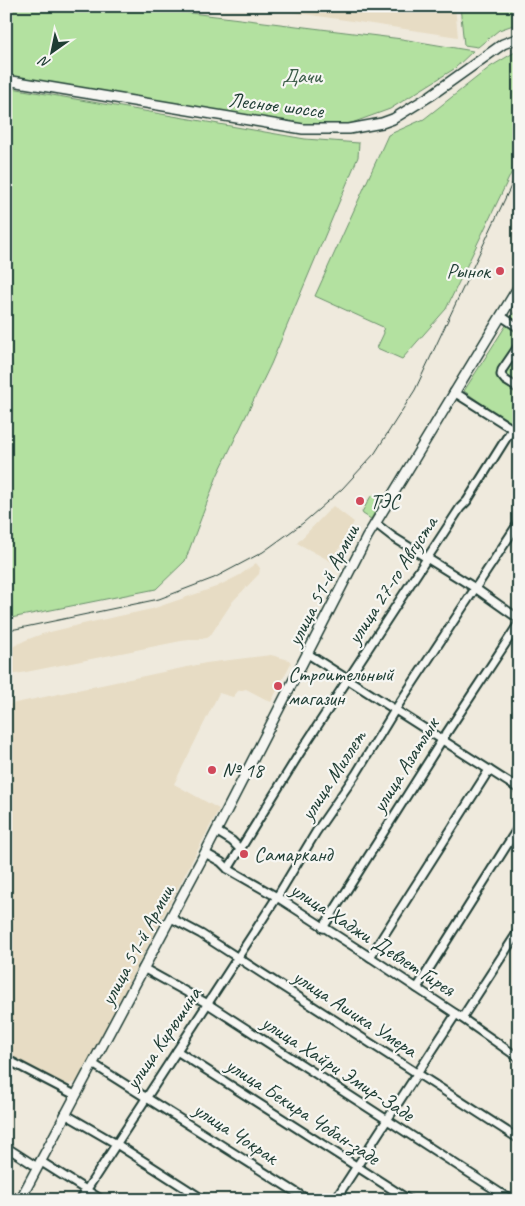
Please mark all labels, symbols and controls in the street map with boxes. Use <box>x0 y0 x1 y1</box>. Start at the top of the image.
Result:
north arrow <box>28 28 78 78</box>
text: N <box>35 52 53 72</box>
park label: Дачи <box>282 63 324 89</box>
street label: Лесное шоссе <box>227 86 326 124</box>
place label: Рынок <box>447 258 492 284</box>
marker: Рынок <box>494 265 506 277</box>
place label: ТЭС <box>370 488 402 514</box>
marker: ТЭС <box>354 495 366 507</box>
street label: улица 27-го Августа <box>340 509 444 651</box>
street label: улица 51-й Армии <box>280 518 365 652</box>
place label: Строительный магазин <box>288 661 395 711</box>
marker: Строительный магазин <box>272 680 284 692</box>
street label: улица Азатлык <box>365 711 446 819</box>
street label: улица Миллет <box>293 724 372 827</box>
place label: № 18 <box>222 757 266 783</box>
marker: № 18 <box>206 764 218 776</box>
place label: Самарканд <box>254 841 335 867</box>
marker: Самарканд <box>238 848 250 860</box>
street label: улица Хаджи Девлет Гирея <box>284 875 462 1003</box>
street label: улица 51-й Армии <box>93 879 180 1012</box>
street label: улица Ашика Умера <box>286 962 423 1064</box>
street label: улица Кирюшина <box>118 980 208 1096</box>
street label: улица Хайри Эмир-Заде <box>255 1008 420 1128</box>
street label: улица Бекира Чобан-заде <box>219 1051 386 1172</box>
street label: улица Чокрак <box>187 1095 285 1171</box>

